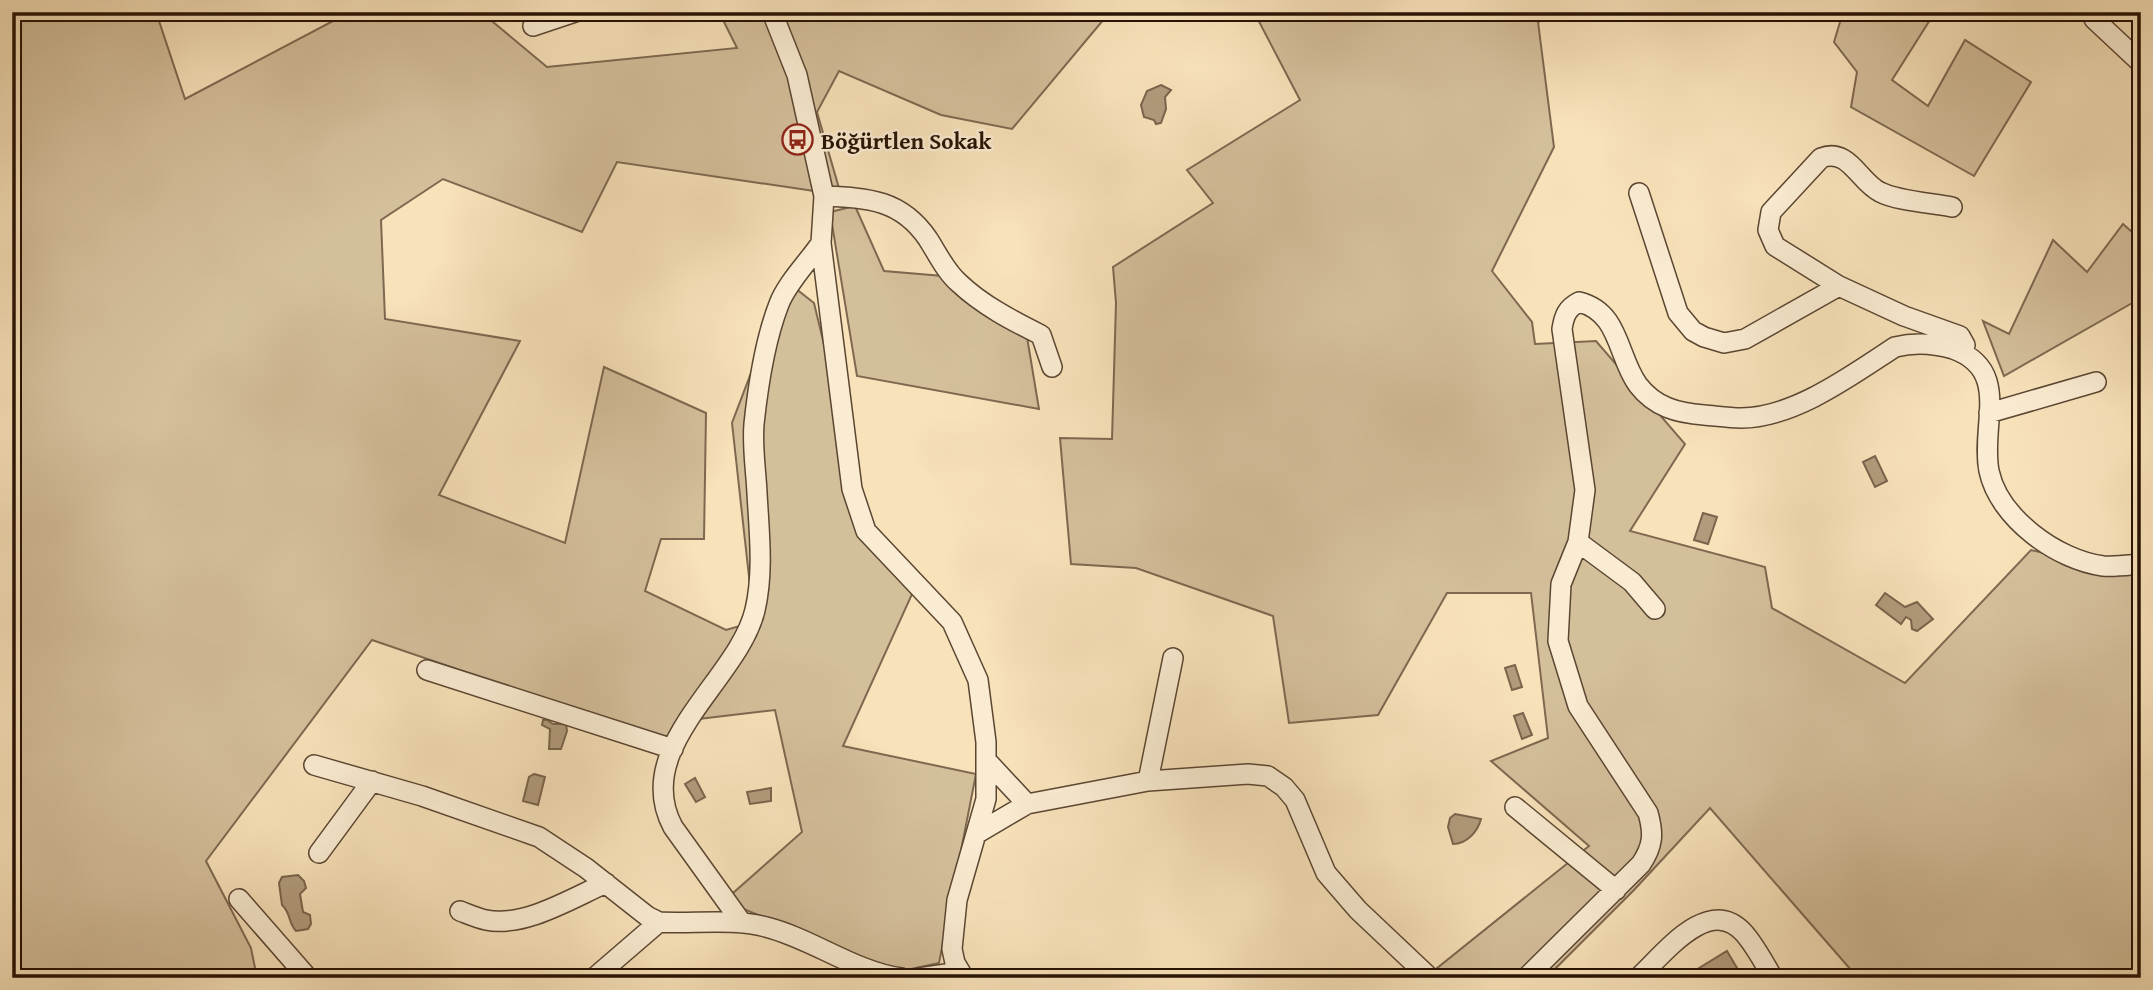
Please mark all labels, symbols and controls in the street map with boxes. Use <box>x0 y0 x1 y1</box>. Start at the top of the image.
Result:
bus stop icon: Böğürtlen Sokak <box>781 123 815 157</box>
place label: Böğürtlen Sokak <box>821 124 992 157</box>

